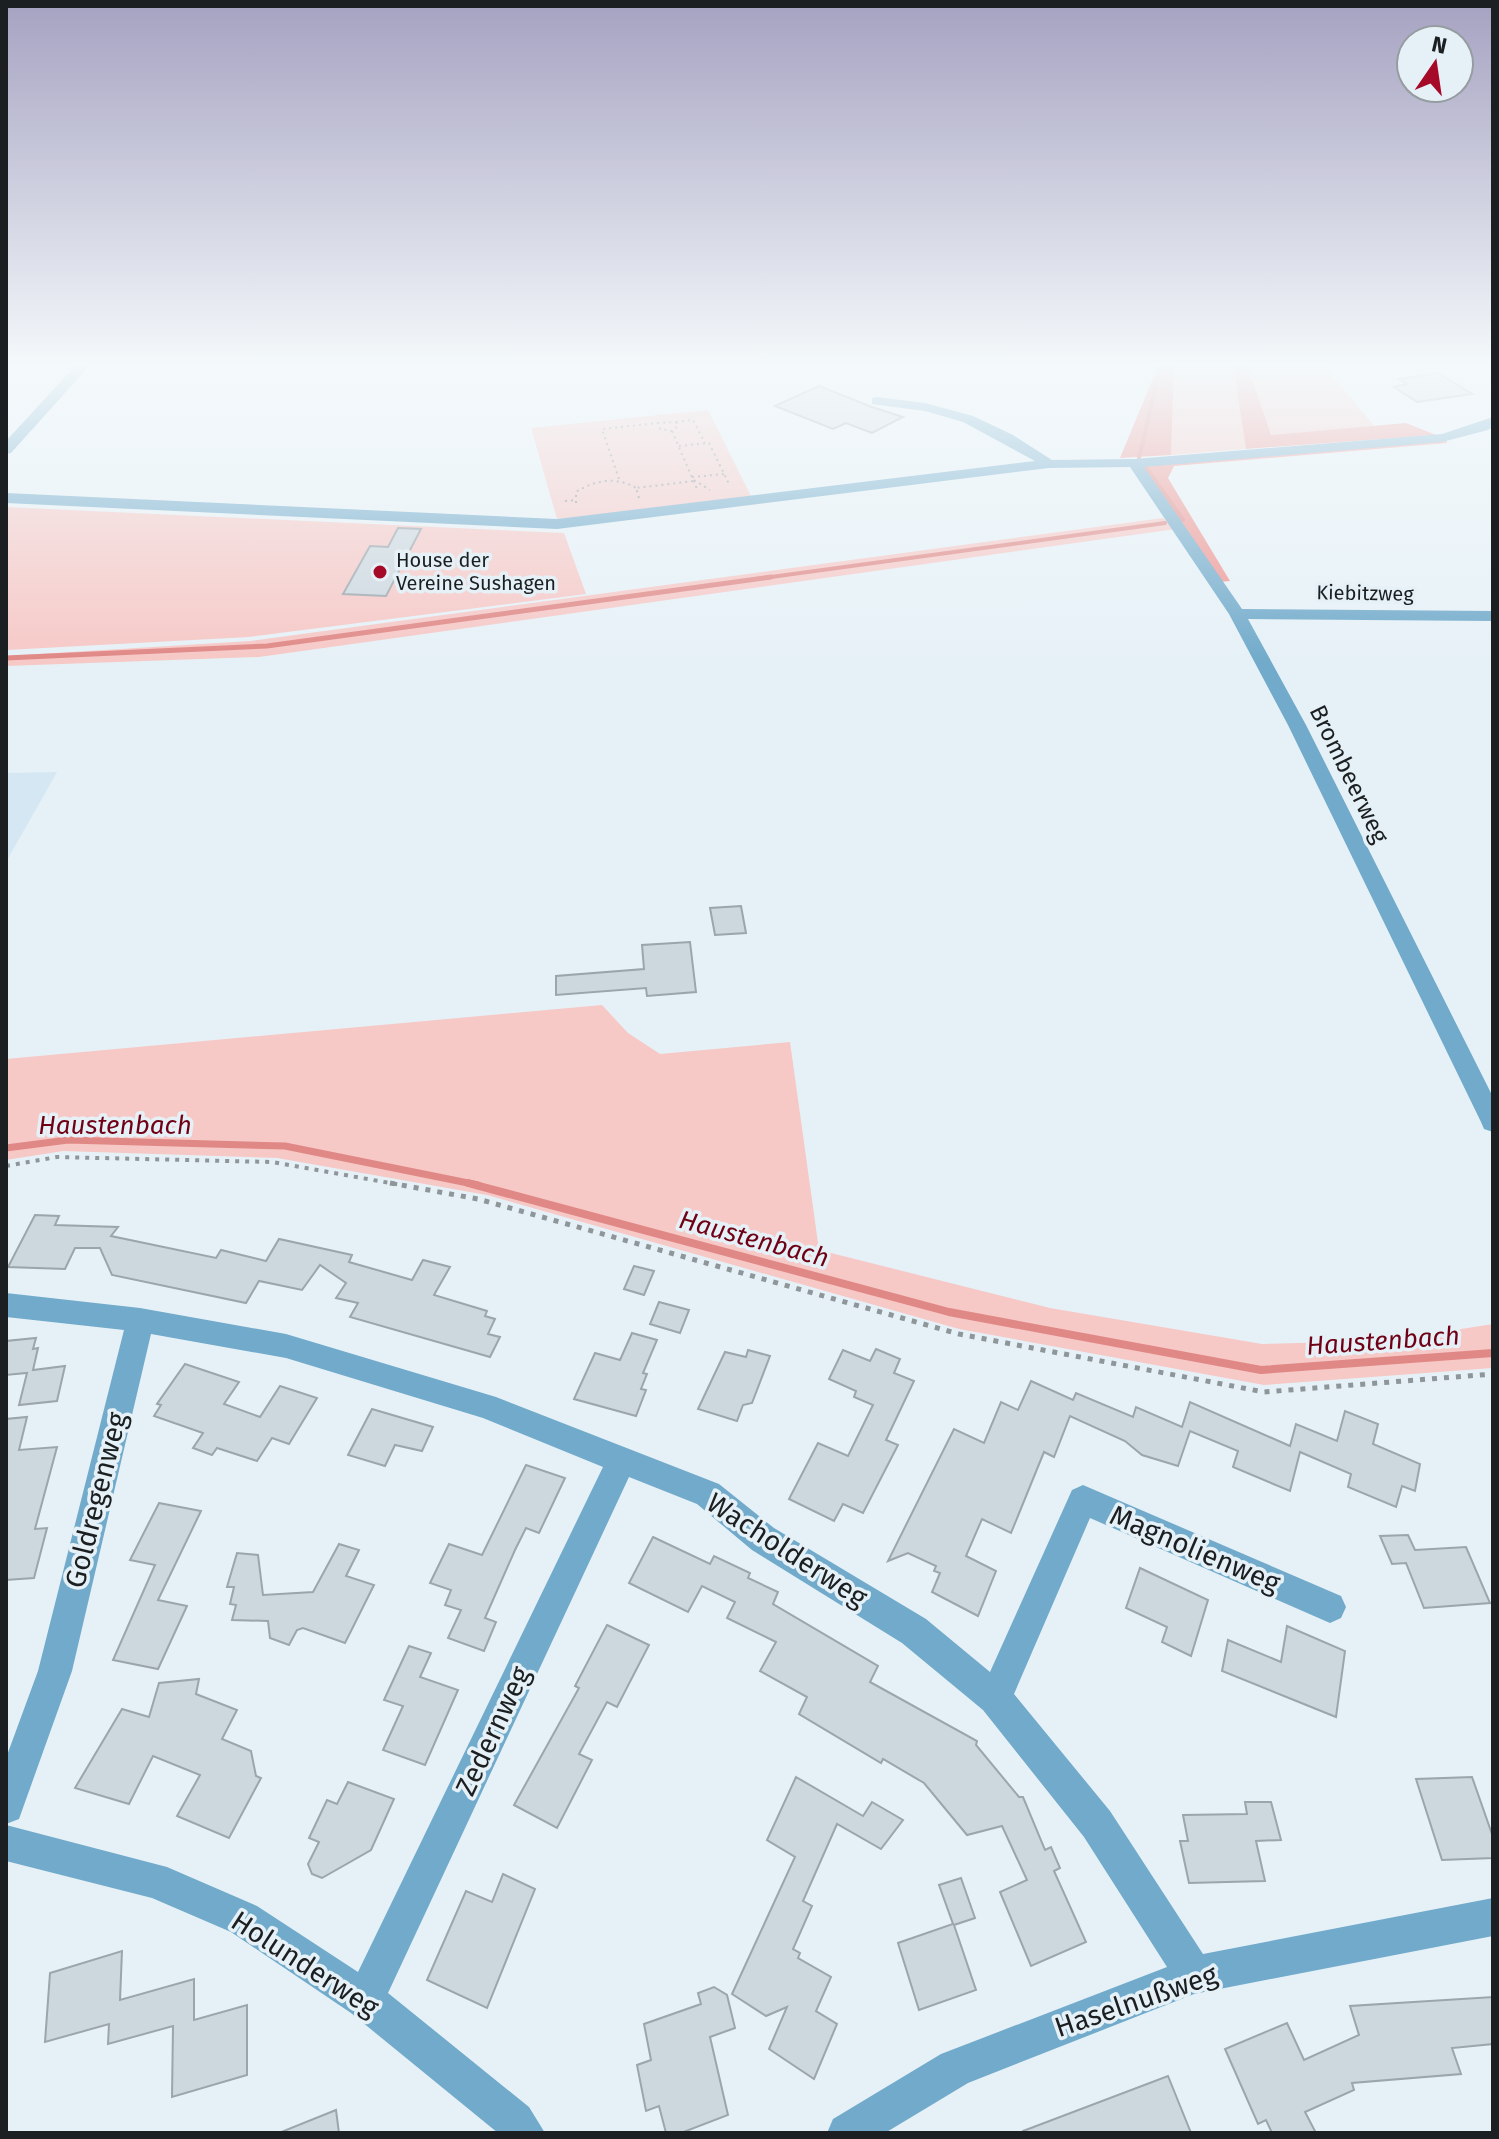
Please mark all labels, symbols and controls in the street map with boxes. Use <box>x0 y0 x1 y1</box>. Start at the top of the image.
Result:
north arrow <box>1395 24 1475 104</box>
text: N <box>1429 30 1450 60</box>
place label: House der Vereine Sushagen <box>396 548 556 595</box>
marker: House der Vereine Sushagen <box>371 563 389 581</box>
street label: Kiebitzweg <box>1316 580 1415 606</box>
street label: Brombeerweg <box>1304 700 1395 848</box>
water label: Haustenbach <box>38 1110 192 1141</box>
water label: Haustenbach <box>676 1204 832 1274</box>
water label: Haustenbach <box>1305 1320 1461 1362</box>
street label: Goldregenweg <box>58 1408 134 1591</box>
street label: Wacholderweg <box>701 1486 874 1614</box>
street label: Magnolienweg <box>1105 1498 1285 1600</box>
street label: Zedernweg <box>449 1661 537 1801</box>
street label: Holunderweg <box>225 1904 385 2024</box>
street label: Haselnußweg <box>1050 1958 1222 2044</box>

